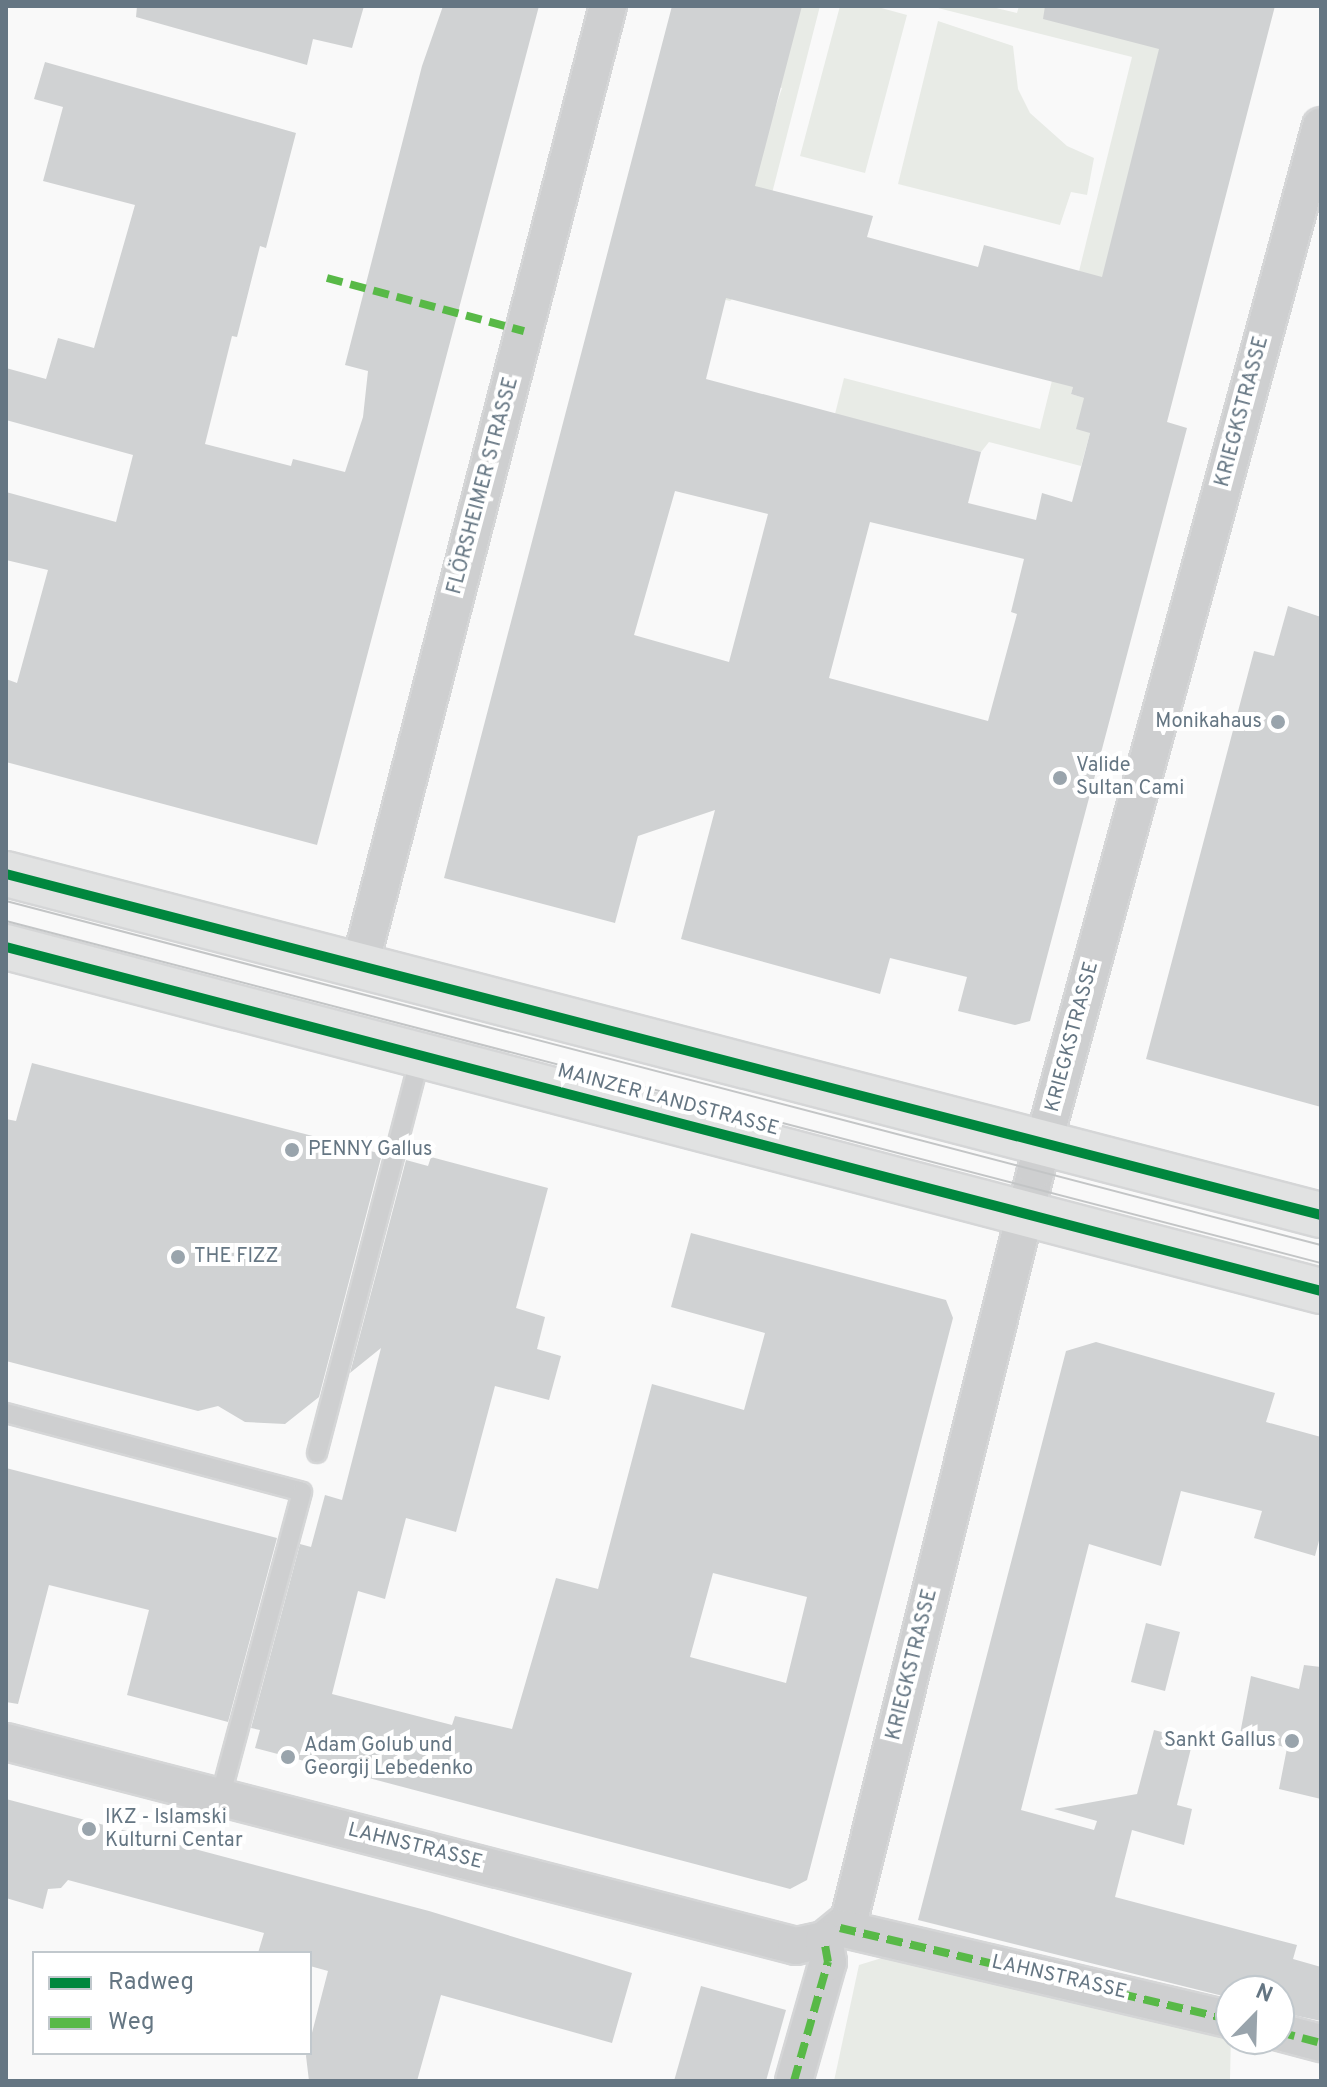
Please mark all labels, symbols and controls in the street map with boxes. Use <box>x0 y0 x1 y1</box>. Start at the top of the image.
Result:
street label: KRIEGKSTRASSE <box>1211 334 1275 490</box>
street label: FLÖRSHEIMER STRASSE <box>443 375 525 597</box>
place label: Monikahaus <box>1155 710 1262 734</box>
marker: Monikahaus <box>1269 713 1287 731</box>
place label: Valide Sultan Cami <box>1076 754 1184 801</box>
marker: Valide Sultan Cami <box>1051 769 1069 787</box>
street label: KRIEGKSTRASSE <box>1041 959 1105 1115</box>
street label: MAINZER LANDSTRASSE <box>555 1060 781 1142</box>
place label: PENNY Gallus <box>308 1138 433 1162</box>
marker: PENNY Gallus <box>283 1141 301 1159</box>
place label: THE FIZZ <box>194 1245 278 1269</box>
marker: THE FIZZ <box>169 1248 187 1266</box>
street label: KRIEGKSTRASSE <box>883 1587 943 1743</box>
place label: Sankt Gallus <box>1164 1729 1276 1753</box>
marker: Sankt Gallus <box>1283 1732 1301 1750</box>
place label: Adam Golub und Georgij Lebedenko <box>304 1734 473 1781</box>
marker: Adam Golub und Georgij Lebedenko <box>279 1748 297 1766</box>
place label: IKZ - Islamski Kulturni Centar <box>105 1806 243 1853</box>
street label: LAHNSTRASSE <box>345 1819 485 1875</box>
marker: IKZ - Islamski Kulturni Centar <box>80 1820 98 1838</box>
legend <box>32 1951 312 2055</box>
street label: LAHNSTRASSE <box>989 1951 1129 2005</box>
text: Radweg <box>108 1968 194 1998</box>
north arrow <box>1215 1975 1295 2055</box>
text: N <box>1251 1979 1276 2010</box>
text: Weg <box>108 2008 155 2038</box>

